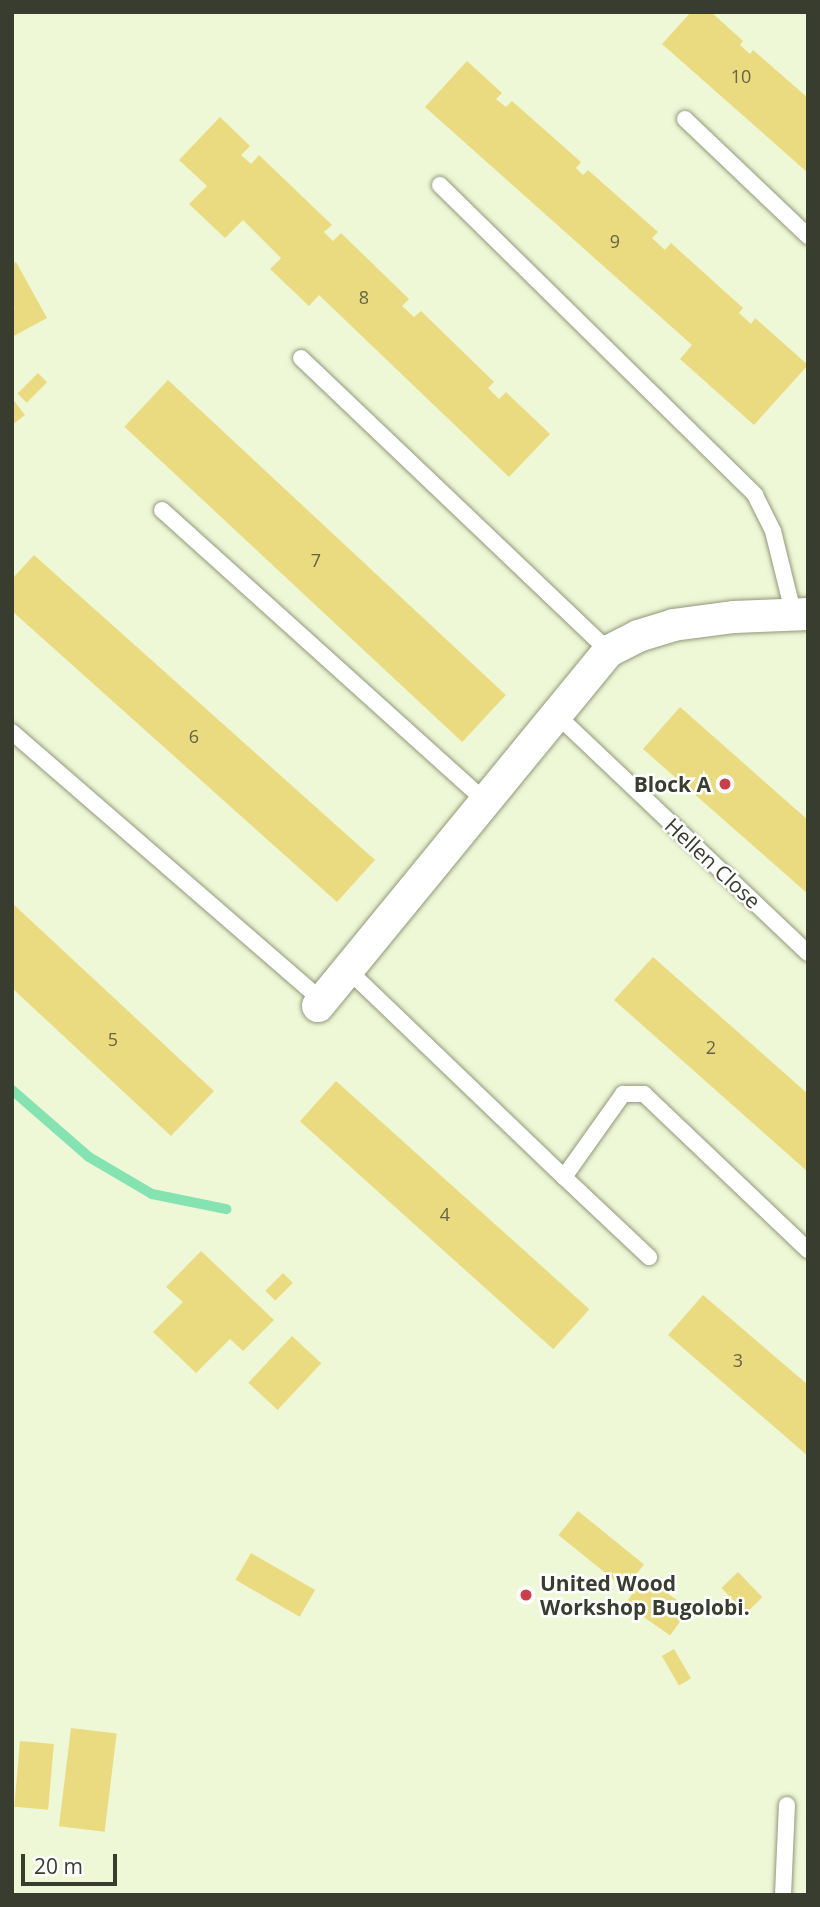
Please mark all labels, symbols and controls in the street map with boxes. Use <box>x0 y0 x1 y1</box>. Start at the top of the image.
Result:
house number: 10 <box>731 65 751 87</box>
house number: 9 <box>610 230 620 252</box>
house number: 8 <box>359 286 369 308</box>
house number: 7 <box>311 549 321 571</box>
house number: 6 <box>189 725 199 747</box>
place label: Block A <box>634 771 711 797</box>
marker: Block A <box>717 776 733 792</box>
street label: Hellen Close <box>660 813 766 913</box>
house number: 5 <box>108 1028 118 1050</box>
house number: 2 <box>706 1036 716 1058</box>
house number: 4 <box>440 1203 450 1225</box>
house number: 3 <box>733 1349 743 1371</box>
place label: United Wood Workshop Bugolobi. <box>540 1570 750 1620</box>
marker: United Wood Workshop Bugolobi. <box>518 1587 534 1603</box>
scale bar <box>24 1840 121 1884</box>
text: 20 m <box>34 1852 83 1880</box>

